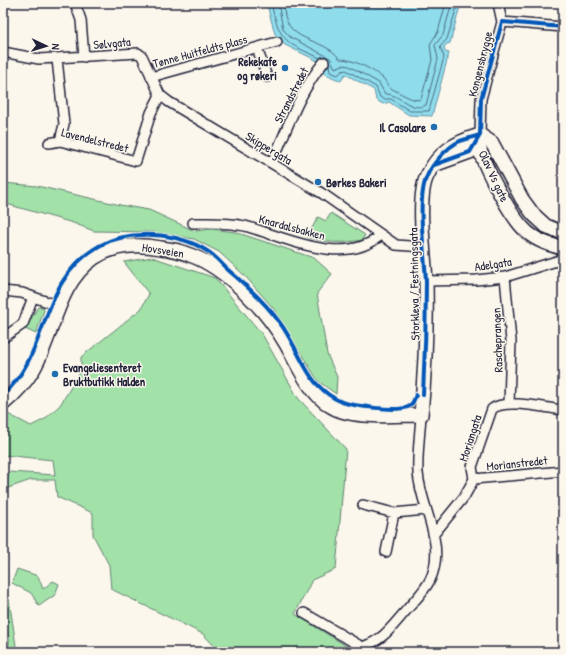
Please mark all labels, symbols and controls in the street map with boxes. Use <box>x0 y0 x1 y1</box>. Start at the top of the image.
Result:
north arrow <box>26 26 66 66</box>
street label: Kongensbrygge <box>464 29 496 98</box>
street label: Tønne Huitfeldts plass <box>151 30 249 72</box>
street label: Sølvgata <box>93 33 132 53</box>
text: N <box>49 43 63 50</box>
place label: Rekekafe og røkeri <box>237 53 277 85</box>
street label: Strandstredet <box>270 63 313 126</box>
marker: Rekekafe og røkeri <box>280 63 290 73</box>
place label: Il Casolare <box>379 119 426 136</box>
marker: Il Casolare <box>429 122 439 132</box>
street label: Lavendelstredet <box>60 123 131 157</box>
street label: Skippergata <box>242 127 296 169</box>
street label: Olav Vs gate <box>475 147 513 205</box>
place label: Børkes Bakeri <box>326 174 387 191</box>
marker: Børkes Bakeri <box>313 177 323 187</box>
street label: Knardalsbakken <box>257 210 327 244</box>
street label: Storkleva / Festningsgata <box>405 227 423 340</box>
street label: Hovsveien <box>141 238 185 262</box>
street label: Adelgata <box>473 253 513 275</box>
street label: Rascheprangen <box>487 307 507 373</box>
place label: Evangeliesenteret Bruktbutikk Halden <box>63 359 146 390</box>
marker: Evangeliesenteret Bruktbutikk Halden <box>50 369 60 379</box>
street label: Moriangata <box>454 412 486 464</box>
street label: Morianstredet <box>486 451 549 475</box>

